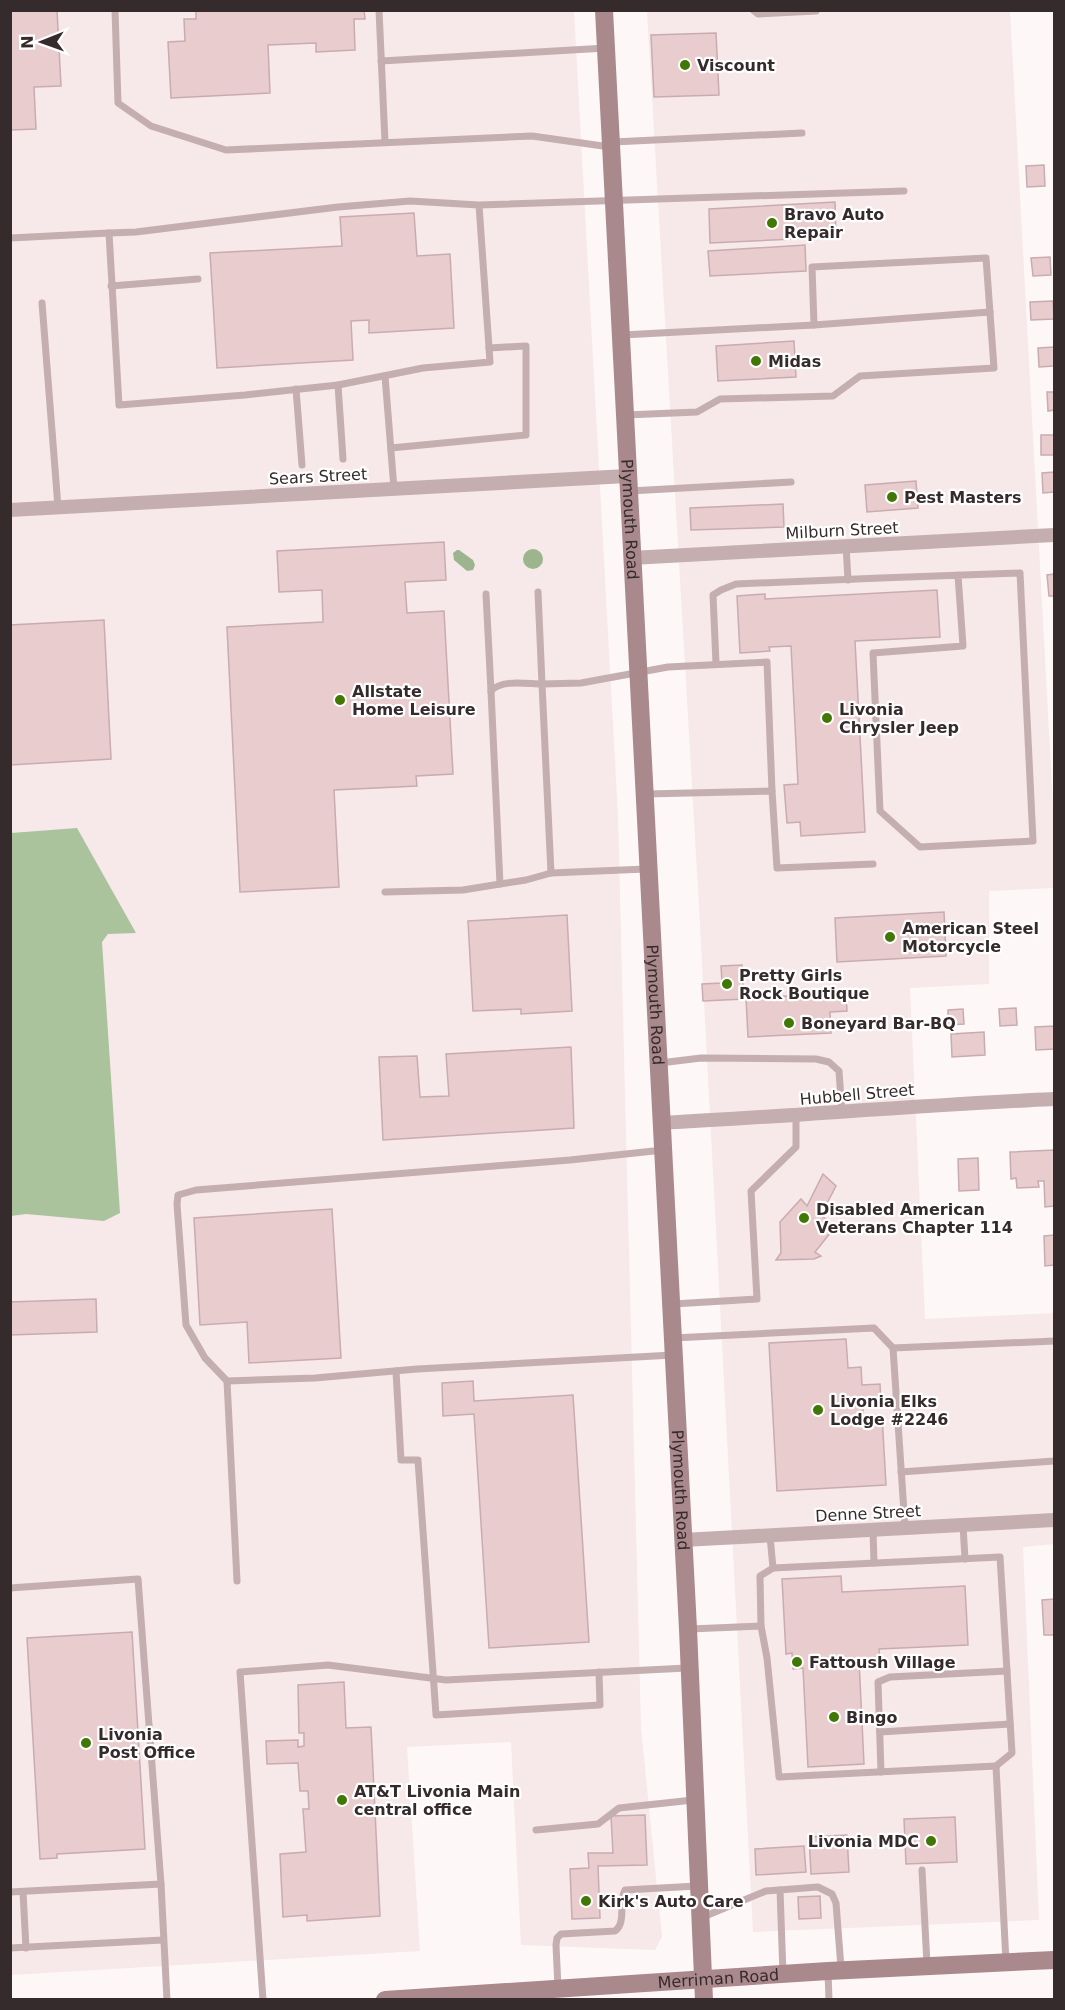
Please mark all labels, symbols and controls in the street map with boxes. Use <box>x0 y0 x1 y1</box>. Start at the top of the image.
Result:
north arrow <box>12 12 72 72</box>
text: N <box>18 35 37 49</box>
place label: Viscount <box>697 56 775 75</box>
marker: Viscount <box>678 58 692 72</box>
place label: Bravo Auto Repair <box>784 205 884 242</box>
marker: Bravo Auto Repair <box>765 216 779 230</box>
place label: Midas <box>768 352 821 371</box>
marker: Midas <box>749 354 763 368</box>
street label: Plymouth Road <box>617 459 643 580</box>
street label: Sears Street <box>268 464 368 489</box>
place label: Pest Masters <box>904 488 1021 507</box>
marker: Pest Masters <box>885 490 899 504</box>
street label: Milburn Street <box>785 518 899 543</box>
place label: Allstate Home Leisure <box>352 682 476 719</box>
marker: Allstate Home Leisure <box>333 693 347 707</box>
place label: Livonia Chrysler Jeep <box>839 700 959 737</box>
marker: Livonia Chrysler Jeep <box>820 711 834 725</box>
place label: American Steel Motorcycle <box>902 919 1039 956</box>
marker: American Steel Motorcycle <box>883 930 897 944</box>
street label: Plymouth Road <box>642 944 668 1065</box>
place label: Pretty Girls Rock Boutique <box>739 966 870 1003</box>
marker: Pretty Girls Rock Boutique <box>720 977 734 991</box>
place label: Boneyard Bar-BQ <box>801 1014 956 1033</box>
marker: Boneyard Bar-BQ <box>782 1016 796 1030</box>
street label: Hubbell Street <box>799 1080 915 1109</box>
place label: Disabled American Veterans Chapter 114 <box>816 1200 1013 1237</box>
marker: Disabled American Veterans Chapter 114 <box>797 1211 811 1225</box>
place label: Livonia Elks Lodge #2246 <box>830 1392 948 1429</box>
marker: Livonia Elks Lodge #2246 <box>811 1403 825 1417</box>
street label: Plymouth Road <box>668 1429 693 1551</box>
street label: Denne Street <box>815 1501 921 1526</box>
place label: Fattoush Village <box>809 1653 956 1672</box>
marker: Fattoush Village <box>790 1655 804 1669</box>
place label: Bingo <box>846 1708 898 1727</box>
marker: Bingo <box>827 1710 841 1724</box>
place label: Livonia Post Office <box>98 1725 195 1762</box>
marker: Livonia Post Office <box>79 1736 93 1750</box>
place label: AT&T Livonia Main central office <box>354 1782 520 1819</box>
marker: AT&T Livonia Main central office <box>335 1793 349 1807</box>
place label: Livonia MDC <box>808 1832 919 1851</box>
marker: Livonia MDC <box>924 1834 938 1848</box>
place label: Kirk's Auto Care <box>598 1892 744 1911</box>
marker: Kirk's Auto Care <box>579 1894 593 1908</box>
street label: Merriman Road <box>657 1965 780 1992</box>

